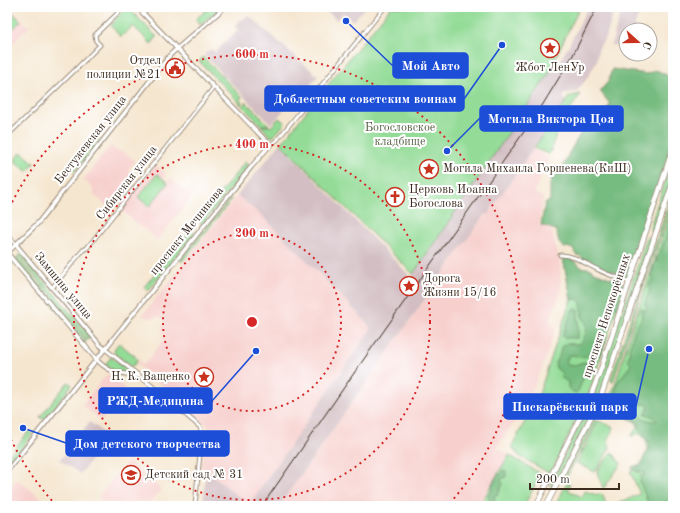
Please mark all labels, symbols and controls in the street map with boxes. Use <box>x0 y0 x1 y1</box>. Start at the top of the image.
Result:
north arrow <box>618 22 658 62</box>
place icon: Жбот ЛенУр <box>539 37 561 59</box>
text: С <box>639 40 652 50</box>
text: 600 m <box>235 49 269 61</box>
callout: Мой Авто <box>393 53 468 78</box>
place label: Отдел полиции №21 <box>86 55 161 81</box>
public building icon: Отдел полиции №21 <box>164 57 186 79</box>
text: Мой Авто <box>402 60 460 73</box>
place label: Жбот ЛенУр <box>516 62 584 74</box>
callout: Доблестным советским воинам <box>265 86 464 111</box>
text: Доблестным советским воинам <box>274 93 456 106</box>
street label: Бестужевская улица <box>53 94 129 186</box>
callout: Могила Виктора Цоя <box>480 106 623 131</box>
text: Могила Виктора Цоя <box>488 113 614 126</box>
park label: Богословское кладбище <box>365 122 436 148</box>
text: 400 m <box>235 139 269 151</box>
street label: Сибирская улица <box>94 144 160 222</box>
place icon: Могила Михаила Горшенева(КиШ) <box>418 158 440 180</box>
place label: Могила Михаила Горшенева(КиШ) <box>443 162 631 175</box>
place label: Церковь Иоанна Богослова <box>409 184 497 210</box>
street label: проспект Мечникова <box>148 185 226 277</box>
church icon: Церковь Иоанна Богослова <box>384 186 406 208</box>
text: 200 m <box>235 228 269 240</box>
street label: Замшина улица <box>32 251 94 322</box>
street label: проспект Непокорённых <box>581 252 633 380</box>
place label: Дорога Жизни 15/16 <box>423 273 496 299</box>
place icon: Дорога Жизни 15/16 <box>398 275 420 297</box>
centre of rings <box>245 315 259 329</box>
place icon: Н. К. Ващенко <box>193 366 215 388</box>
place label: Н. К. Ващенко <box>111 371 190 383</box>
callout: РЖД-Медицина <box>99 388 212 413</box>
callout: Пискарёвский парк <box>504 394 636 419</box>
text: РЖД-Медицина <box>106 395 204 408</box>
text: Пискарёвский парк <box>512 401 628 414</box>
callout: Дом детского творчества <box>66 431 229 456</box>
text: Дом детского творчества <box>73 438 221 451</box>
school or university icon: Детский сад № 31 <box>120 464 142 486</box>
scale bar <box>530 465 619 491</box>
place label: Детский сад № 31 <box>145 469 243 481</box>
text: 200 m <box>536 474 570 486</box>

